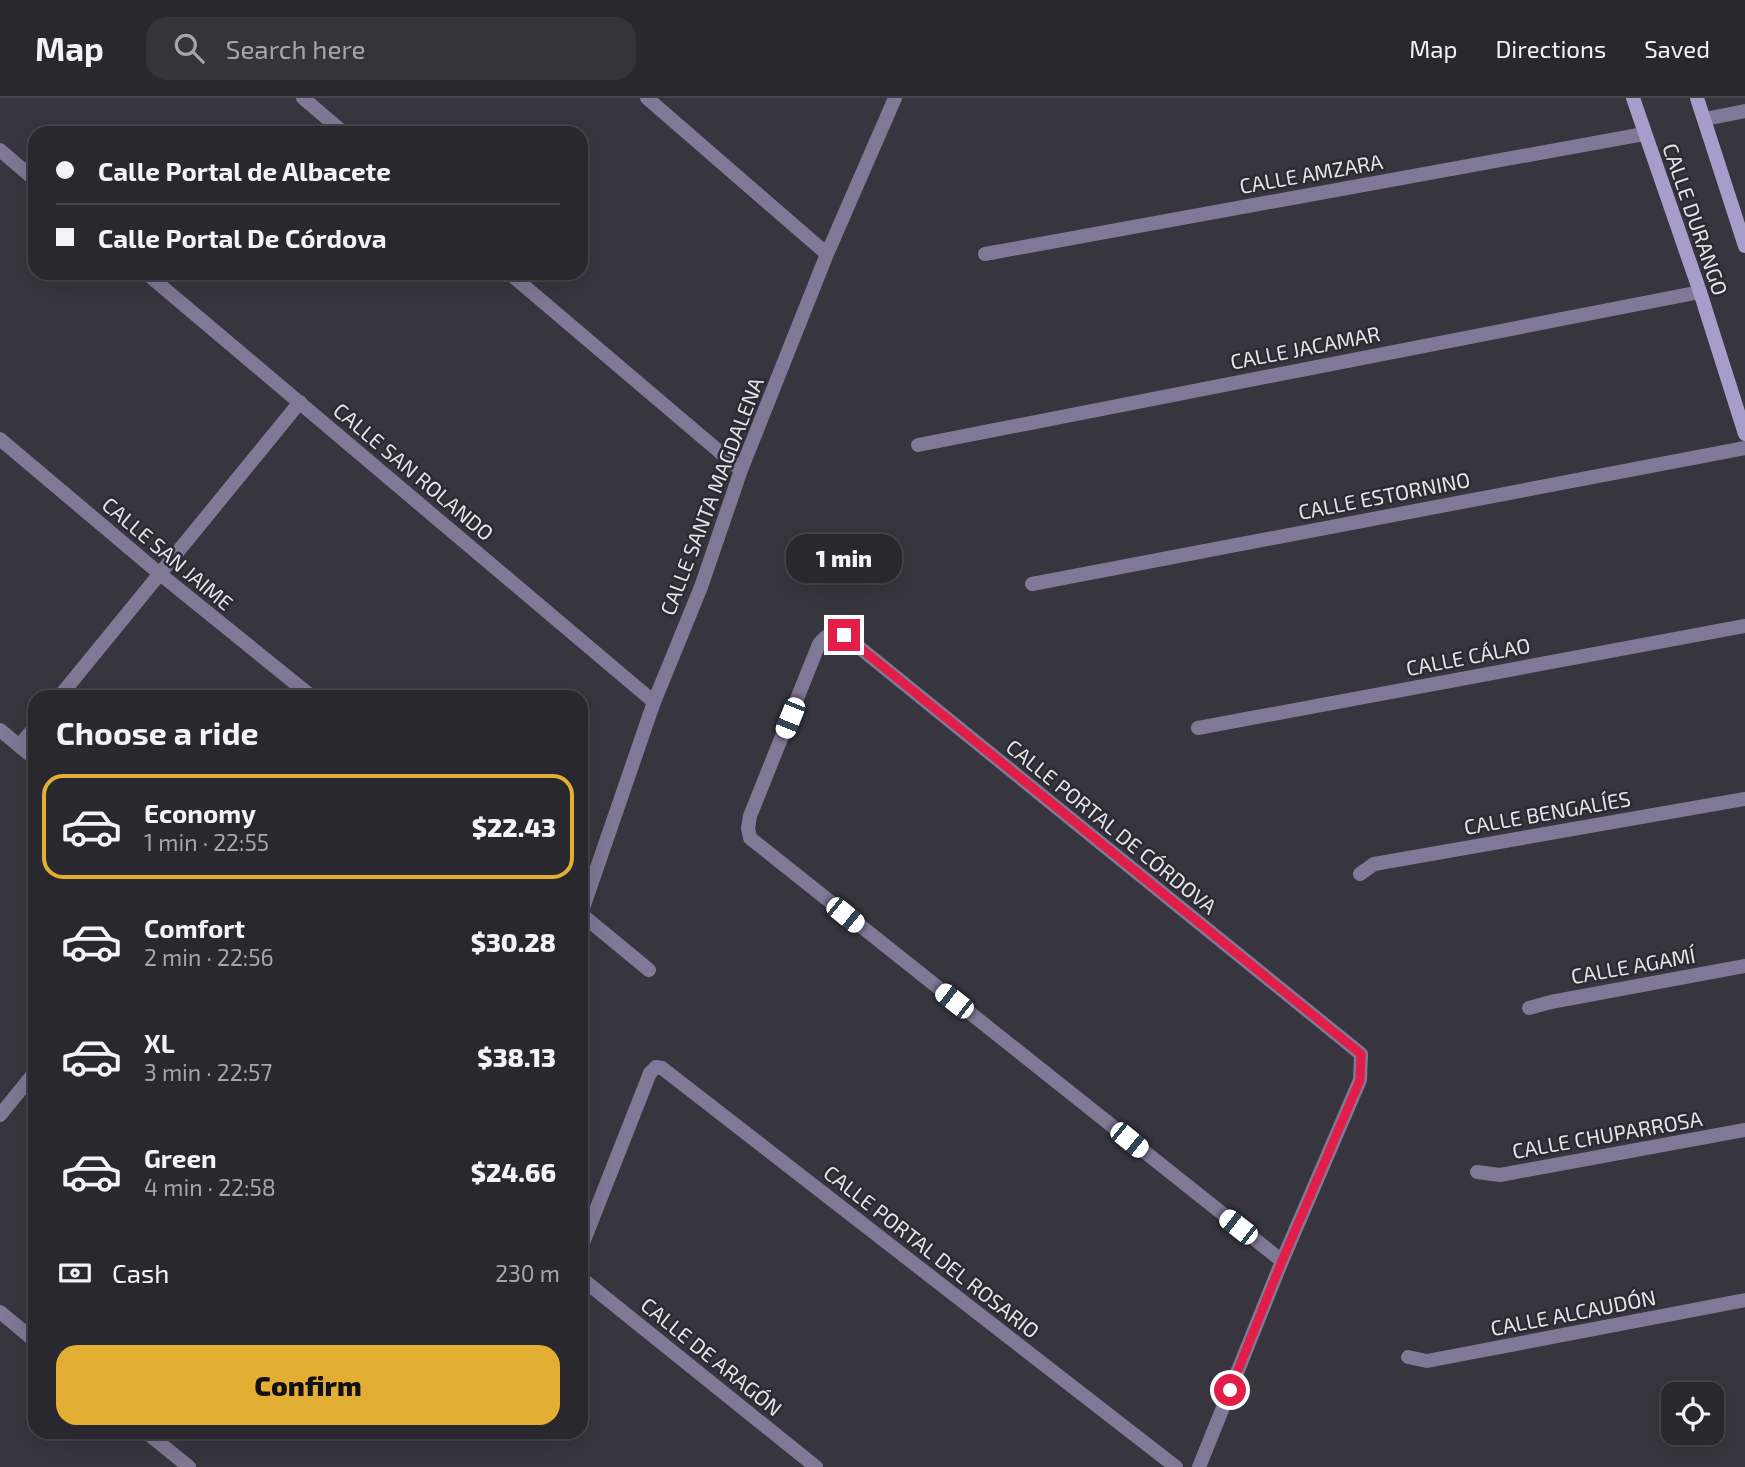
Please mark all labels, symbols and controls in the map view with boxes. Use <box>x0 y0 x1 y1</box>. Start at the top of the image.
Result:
search box <box>146 17 636 80</box>
text: Map <box>35 28 104 68</box>
icon: search <box>170 29 208 67</box>
text: Search here <box>226 33 365 64</box>
text: Map <box>1409 34 1457 63</box>
text: Directions <box>1495 34 1606 63</box>
text: Saved <box>1644 34 1710 63</box>
street label: CALLE DURANGO <box>1658 140 1734 298</box>
street label: CALLE AMZARA <box>1237 148 1385 198</box>
text: Calle Portal de Albacete <box>98 155 391 186</box>
text: Calle Portal De Córdova <box>98 222 387 253</box>
street label: CALLE JACAMAR <box>1228 320 1382 374</box>
street label: CALLE SANTA MAGDALENA <box>654 373 768 619</box>
street label: CALLE SAN ROLANDO <box>329 397 499 545</box>
street label: CALLE ESTORNINO <box>1296 466 1472 524</box>
street label: CALLE SAN JAIME <box>98 491 238 615</box>
callout: 1 min <box>786 533 902 582</box>
text: 1 min <box>816 544 872 572</box>
route end <box>828 619 860 651</box>
street label: CALLE CÁLAO <box>1404 632 1532 680</box>
car <box>773 695 808 741</box>
text: Choose a ride <box>56 713 259 751</box>
street label: CALLE PORTAL DE CÓRDOVA <box>1002 733 1222 919</box>
street label: CALLE BENGALÍES <box>1462 785 1632 839</box>
icon: car <box>60 795 123 858</box>
text: Economy <box>144 797 256 828</box>
text: $22.43 <box>472 811 556 842</box>
text: 1 min · 22:55 <box>144 828 269 856</box>
car <box>823 894 868 936</box>
icon: car <box>60 910 123 973</box>
text: Comfort <box>144 912 245 943</box>
text: $30.28 <box>471 926 556 957</box>
street label: CALLE AGAMÍ <box>1569 942 1698 988</box>
text: 2 min · 22:56 <box>144 943 274 971</box>
car <box>931 980 978 1022</box>
icon: car <box>60 1025 123 1088</box>
text: XL <box>144 1027 175 1058</box>
text: $38.13 <box>477 1041 556 1072</box>
text: 3 min · 22:57 <box>144 1058 272 1086</box>
street label: CALLE CHUPARROSA <box>1510 1105 1704 1163</box>
car <box>1107 1119 1152 1161</box>
icon: car <box>60 1140 123 1203</box>
text: Green <box>144 1142 217 1173</box>
text: $24.66 <box>471 1156 556 1187</box>
street label: CALLE PORTAL DEL ROSARIO <box>819 1159 1045 1343</box>
text: 4 min · 22:58 <box>144 1173 276 1201</box>
car <box>1215 1206 1262 1248</box>
icon: cash <box>56 1254 94 1292</box>
text: Cash <box>112 1257 169 1288</box>
text: 230 m <box>495 1259 560 1287</box>
street label: CALLE ALCAUDÓN <box>1488 1284 1658 1340</box>
street label: CALLE DE ARAGÓN <box>637 1292 787 1420</box>
button: Confirm <box>56 1345 560 1425</box>
route start <box>1214 1374 1246 1406</box>
map controls <box>1661 1382 1724 1445</box>
button: locate <box>1661 1382 1724 1445</box>

